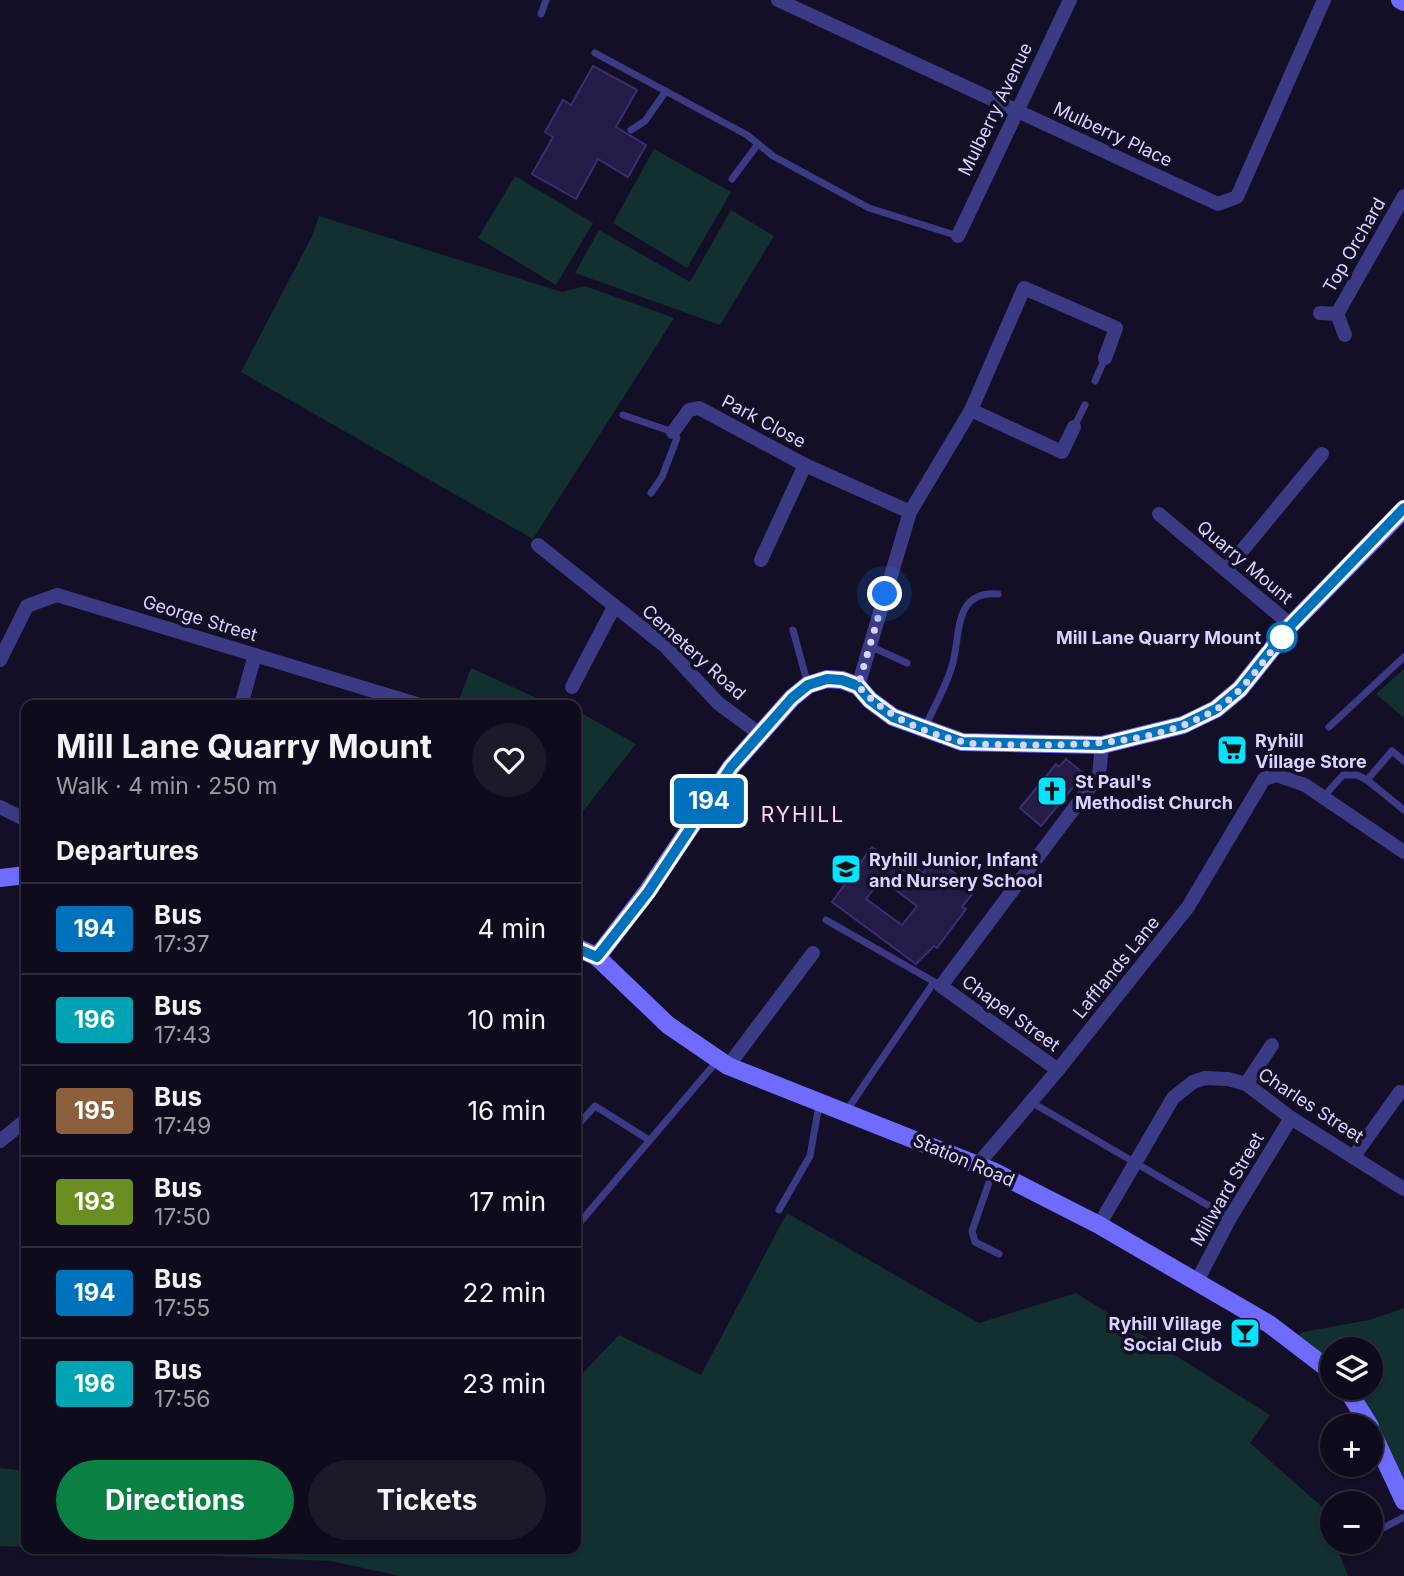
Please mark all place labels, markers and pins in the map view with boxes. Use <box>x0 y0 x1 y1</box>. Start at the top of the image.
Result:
marker: Mill Lane Quarry Mount <box>1267 622 1297 652</box>
place label: Mill Lane Quarry Mount <box>1056 627 1261 648</box>
place label: Ryhill Village Store <box>1255 730 1367 772</box>
supermarket icon: Ryhill Village Store <box>1215 733 1249 767</box>
place label: St Paul's Methodist Church <box>1075 771 1233 813</box>
church icon: St Paul's Methodist Church <box>1035 774 1069 808</box>
place label: Ryhill Junior, Infant and Nursery School <box>869 849 1043 891</box>
school or university icon: Ryhill Junior, Infant and Nursery School <box>829 852 863 886</box>
place label: Ryhill Village Social Club <box>1109 1313 1222 1355</box>
bar icon: Ryhill Village Social Club <box>1228 1316 1262 1350</box>

